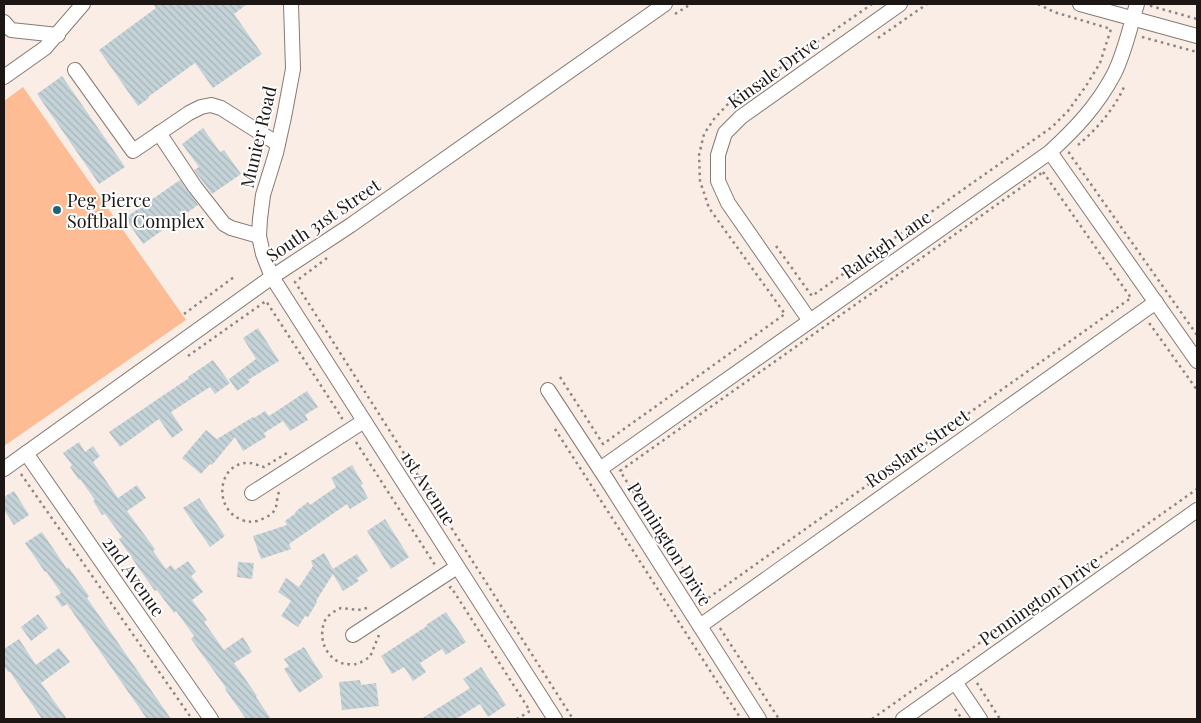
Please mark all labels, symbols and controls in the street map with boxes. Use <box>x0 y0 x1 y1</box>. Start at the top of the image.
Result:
street label: Kinsale Drive <box>722 31 824 113</box>
street label: Munier Road <box>235 83 282 190</box>
street label: South 31st Street <box>261 172 385 267</box>
place label: Peg Pierce Softball Complex <box>67 188 205 233</box>
marker: Peg Pierce Softball Complex <box>51 204 63 216</box>
street label: Raleigh Lane <box>837 204 935 284</box>
street label: Rosslare Street <box>860 403 974 493</box>
street label: 1st Avenue <box>396 446 462 530</box>
street label: Pennington Drive <box>622 478 718 610</box>
street label: 2nd Avenue <box>97 531 171 621</box>
street label: Pennington Drive <box>974 550 1104 650</box>

